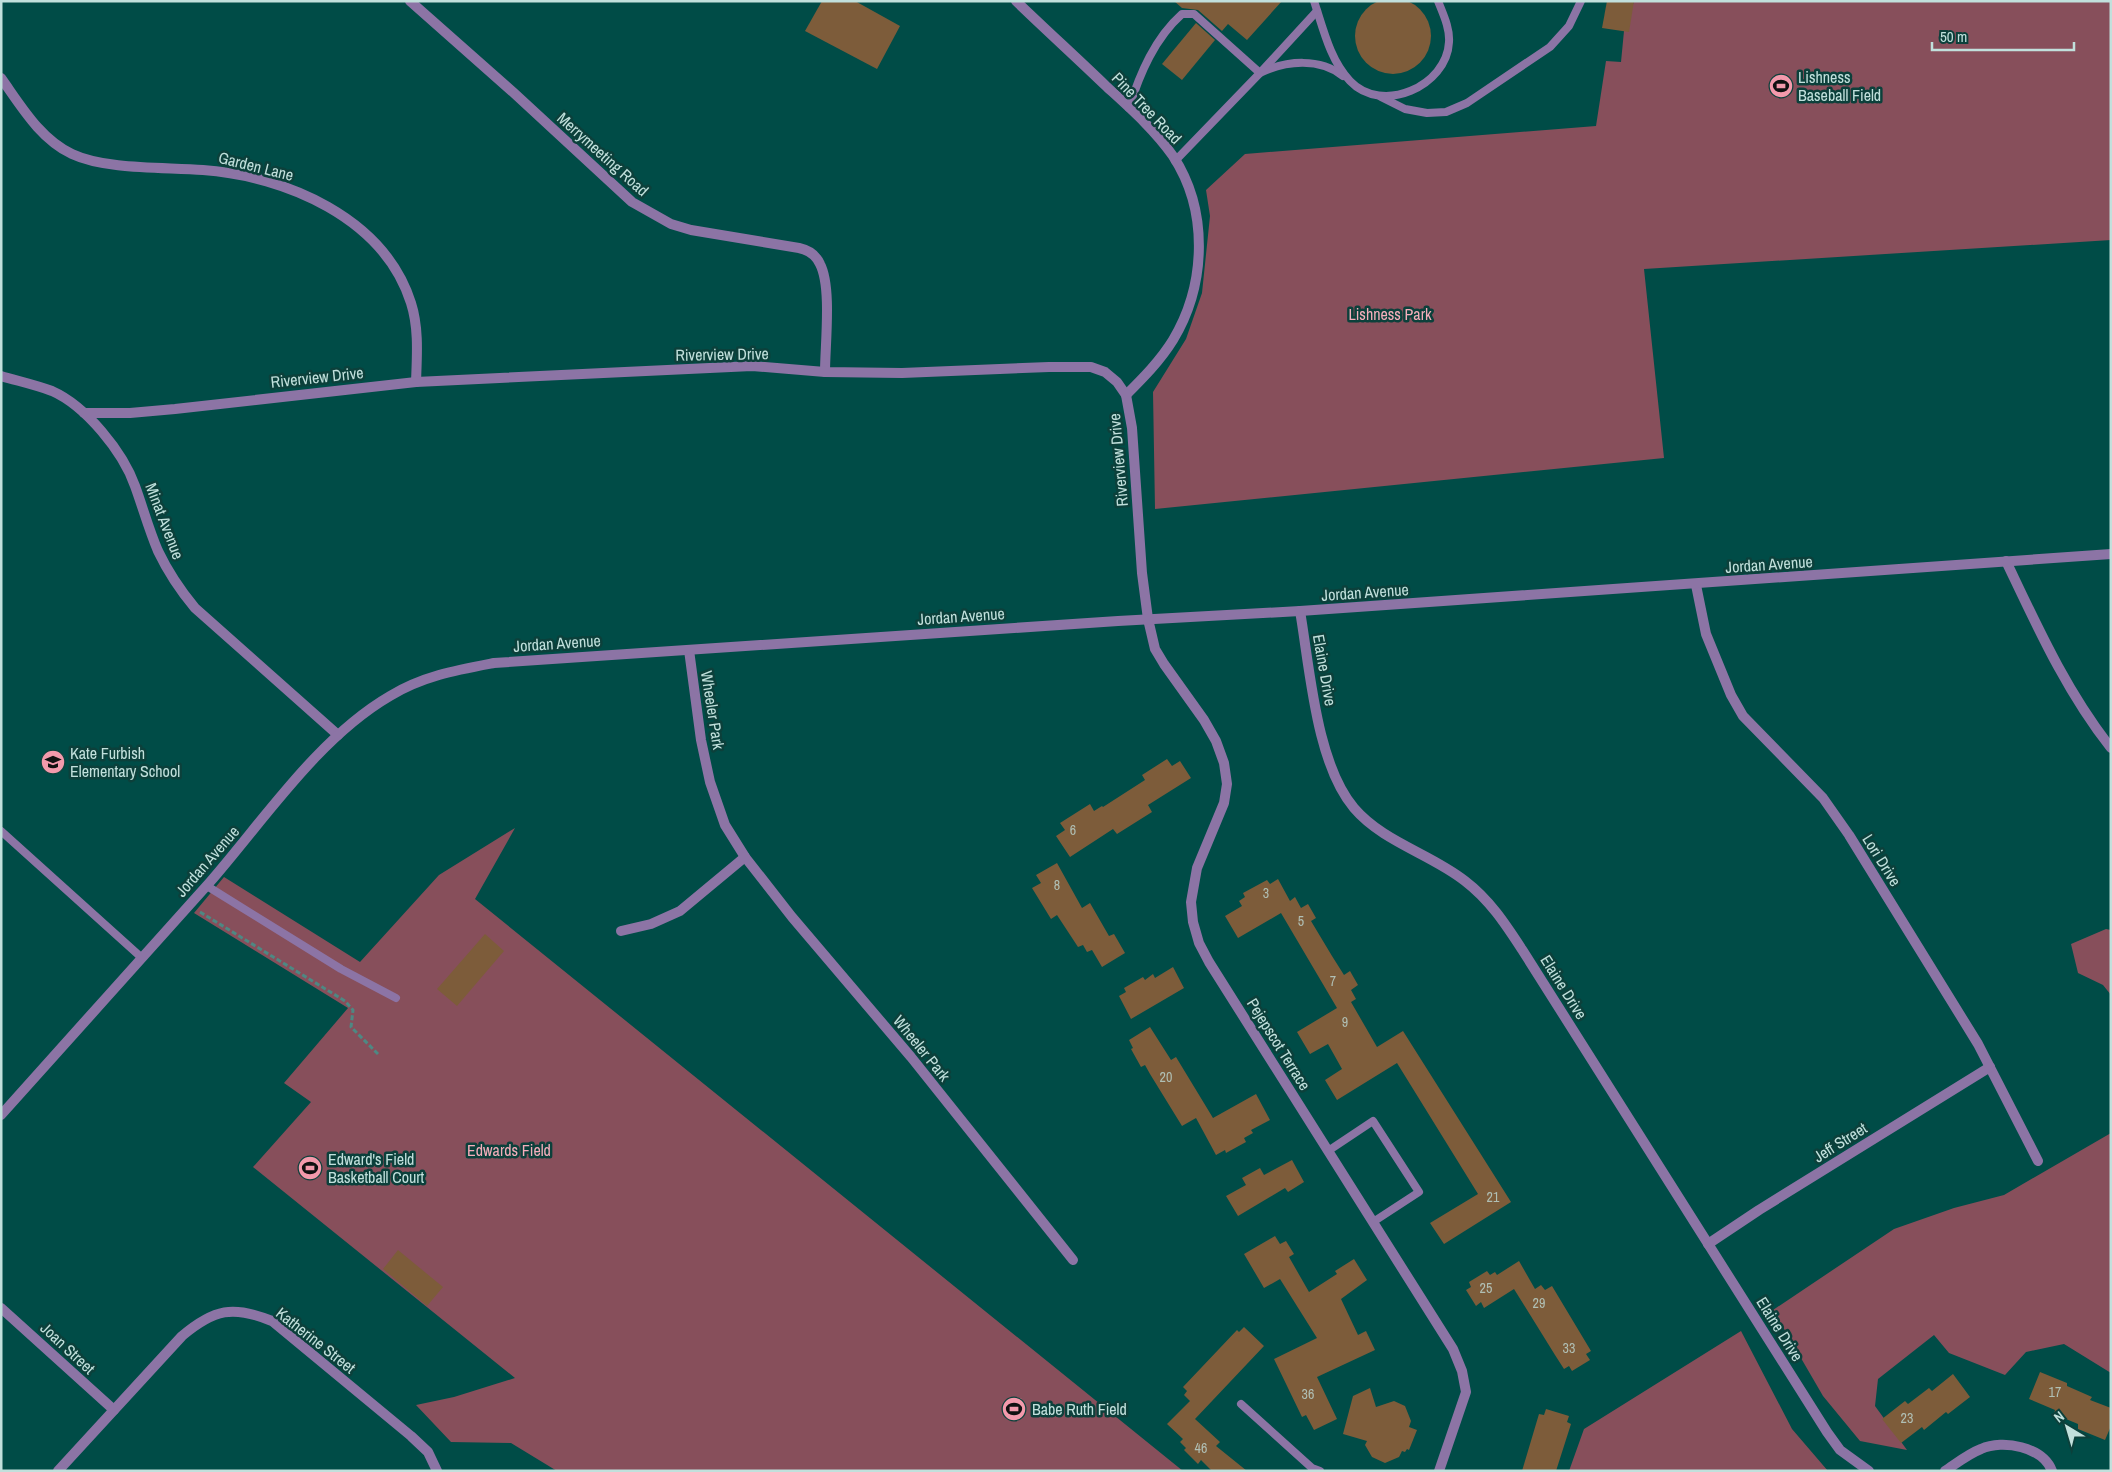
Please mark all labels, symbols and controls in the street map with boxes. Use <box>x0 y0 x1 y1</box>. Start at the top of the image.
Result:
scale bar <box>1932 20 2074 52</box>
text: 50 m <box>1940 26 1967 47</box>
place label: Lishness Baseball Field <box>1798 66 1881 106</box>
street label: Pine Tree Road <box>1107 67 1187 149</box>
sports icon: Lishness Baseball Field <box>1768 73 1794 99</box>
street label: Merrymeeting Road <box>553 107 653 201</box>
street label: Garden Lane <box>216 146 296 186</box>
park label: Lishness Park <box>1348 303 1432 325</box>
street label: Riverview Drive <box>675 342 769 366</box>
street label: Riverview Drive <box>269 361 365 393</box>
street label: Riverview Drive <box>1103 413 1133 507</box>
street label: Minat Avenue <box>140 480 190 562</box>
street label: Jordan Avenue <box>1725 550 1813 578</box>
street label: Jordan Avenue <box>1321 578 1409 606</box>
street label: Jordan Avenue <box>917 602 1005 630</box>
street label: Jordan Avenue <box>513 629 601 657</box>
street label: Elaine Drive <box>1308 633 1342 707</box>
street label: Wheeler Park <box>696 669 730 751</box>
place label: Kate Furbish Elementary School <box>70 742 180 782</box>
school or university icon: Kate Furbish Elementary School <box>40 749 66 775</box>
street label: Jordan Avenue <box>170 821 244 901</box>
house number: 6 <box>1070 821 1076 839</box>
street label: Lori Drive <box>1857 830 1907 890</box>
house number: 8 <box>1054 876 1060 894</box>
house number: 3 <box>1263 884 1269 902</box>
house number: 5 <box>1298 912 1304 930</box>
street label: Elaine Drive <box>1536 951 1592 1023</box>
house number: 7 <box>1330 972 1336 990</box>
street label: Pejepscot Terrace <box>1242 994 1316 1094</box>
street label: Wheeler Park <box>888 1010 956 1086</box>
house number: 9 <box>1342 1013 1348 1031</box>
house number: 20 <box>1160 1068 1172 1086</box>
street label: Jeff Street <box>1809 1117 1871 1167</box>
park label: Edwards Field <box>467 1139 551 1161</box>
place label: Edward's Field Basketball Court <box>328 1148 425 1188</box>
sports icon: Edward's Field Basketball Court <box>297 1155 323 1181</box>
house number: 21 <box>1487 1188 1500 1206</box>
house number: 25 <box>1480 1279 1492 1297</box>
street label: Elaine Drive <box>1752 1293 1808 1365</box>
house number: 29 <box>1533 1294 1545 1312</box>
street label: Katherine Street <box>272 1302 361 1378</box>
street label: Joan Street <box>36 1317 100 1379</box>
house number: 33 <box>1563 1339 1575 1357</box>
house number: 17 <box>2049 1383 2061 1401</box>
house number: 36 <box>1302 1385 1314 1403</box>
sports icon: Babe Ruth Field <box>1001 1396 1027 1422</box>
place label: Babe Ruth Field <box>1032 1398 1127 1420</box>
north arrow <box>2042 1402 2092 1452</box>
text: N <box>2050 1407 2068 1426</box>
house number: 23 <box>1901 1409 1913 1427</box>
house number: 46 <box>1195 1439 1207 1457</box>

